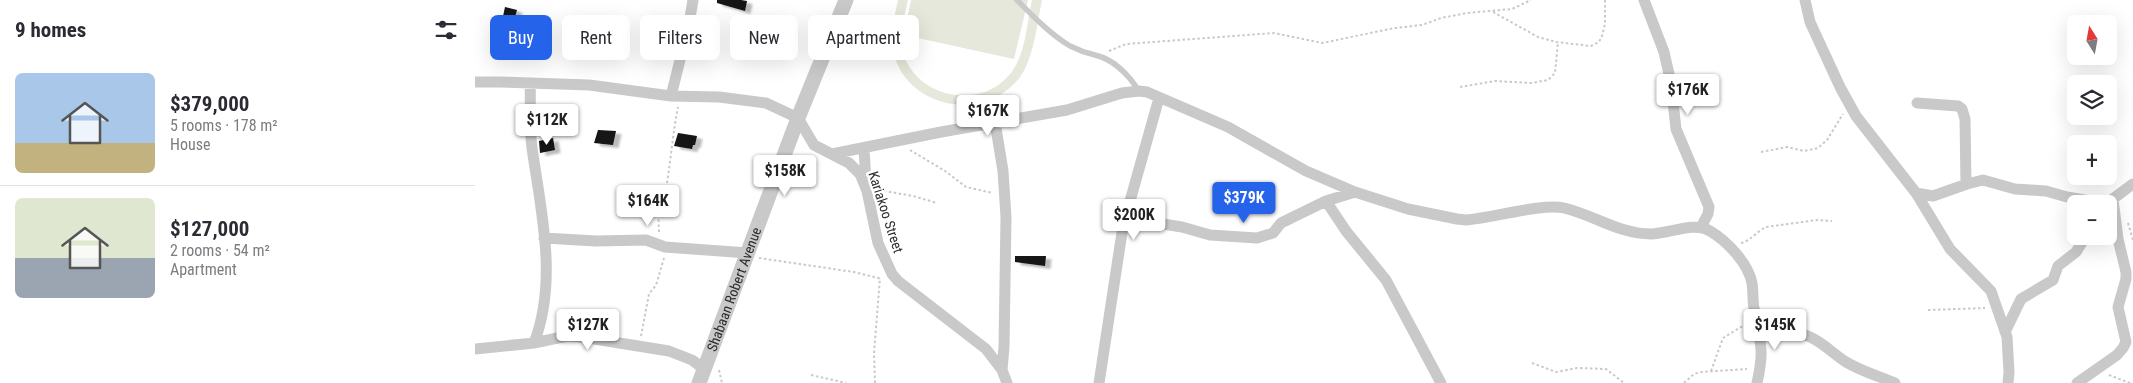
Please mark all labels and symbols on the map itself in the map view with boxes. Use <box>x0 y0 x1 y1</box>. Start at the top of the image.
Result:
north arrow <box>2067 15 2117 65</box>
pin: $176K <box>1653 74 1723 116</box>
pin: $167K <box>953 94 1023 137</box>
pin: $112K <box>512 104 582 146</box>
pin: $158K <box>750 154 820 197</box>
street label: Kariakoo Street <box>865 169 907 255</box>
pin: $379K <box>1209 182 1279 224</box>
pin: $164K <box>613 184 683 227</box>
pin: $200K <box>1099 198 1169 241</box>
street label: Shabaan Robert Avenue <box>704 225 765 354</box>
pin: $127K <box>553 308 623 351</box>
pin: $145K <box>1740 308 1810 351</box>

